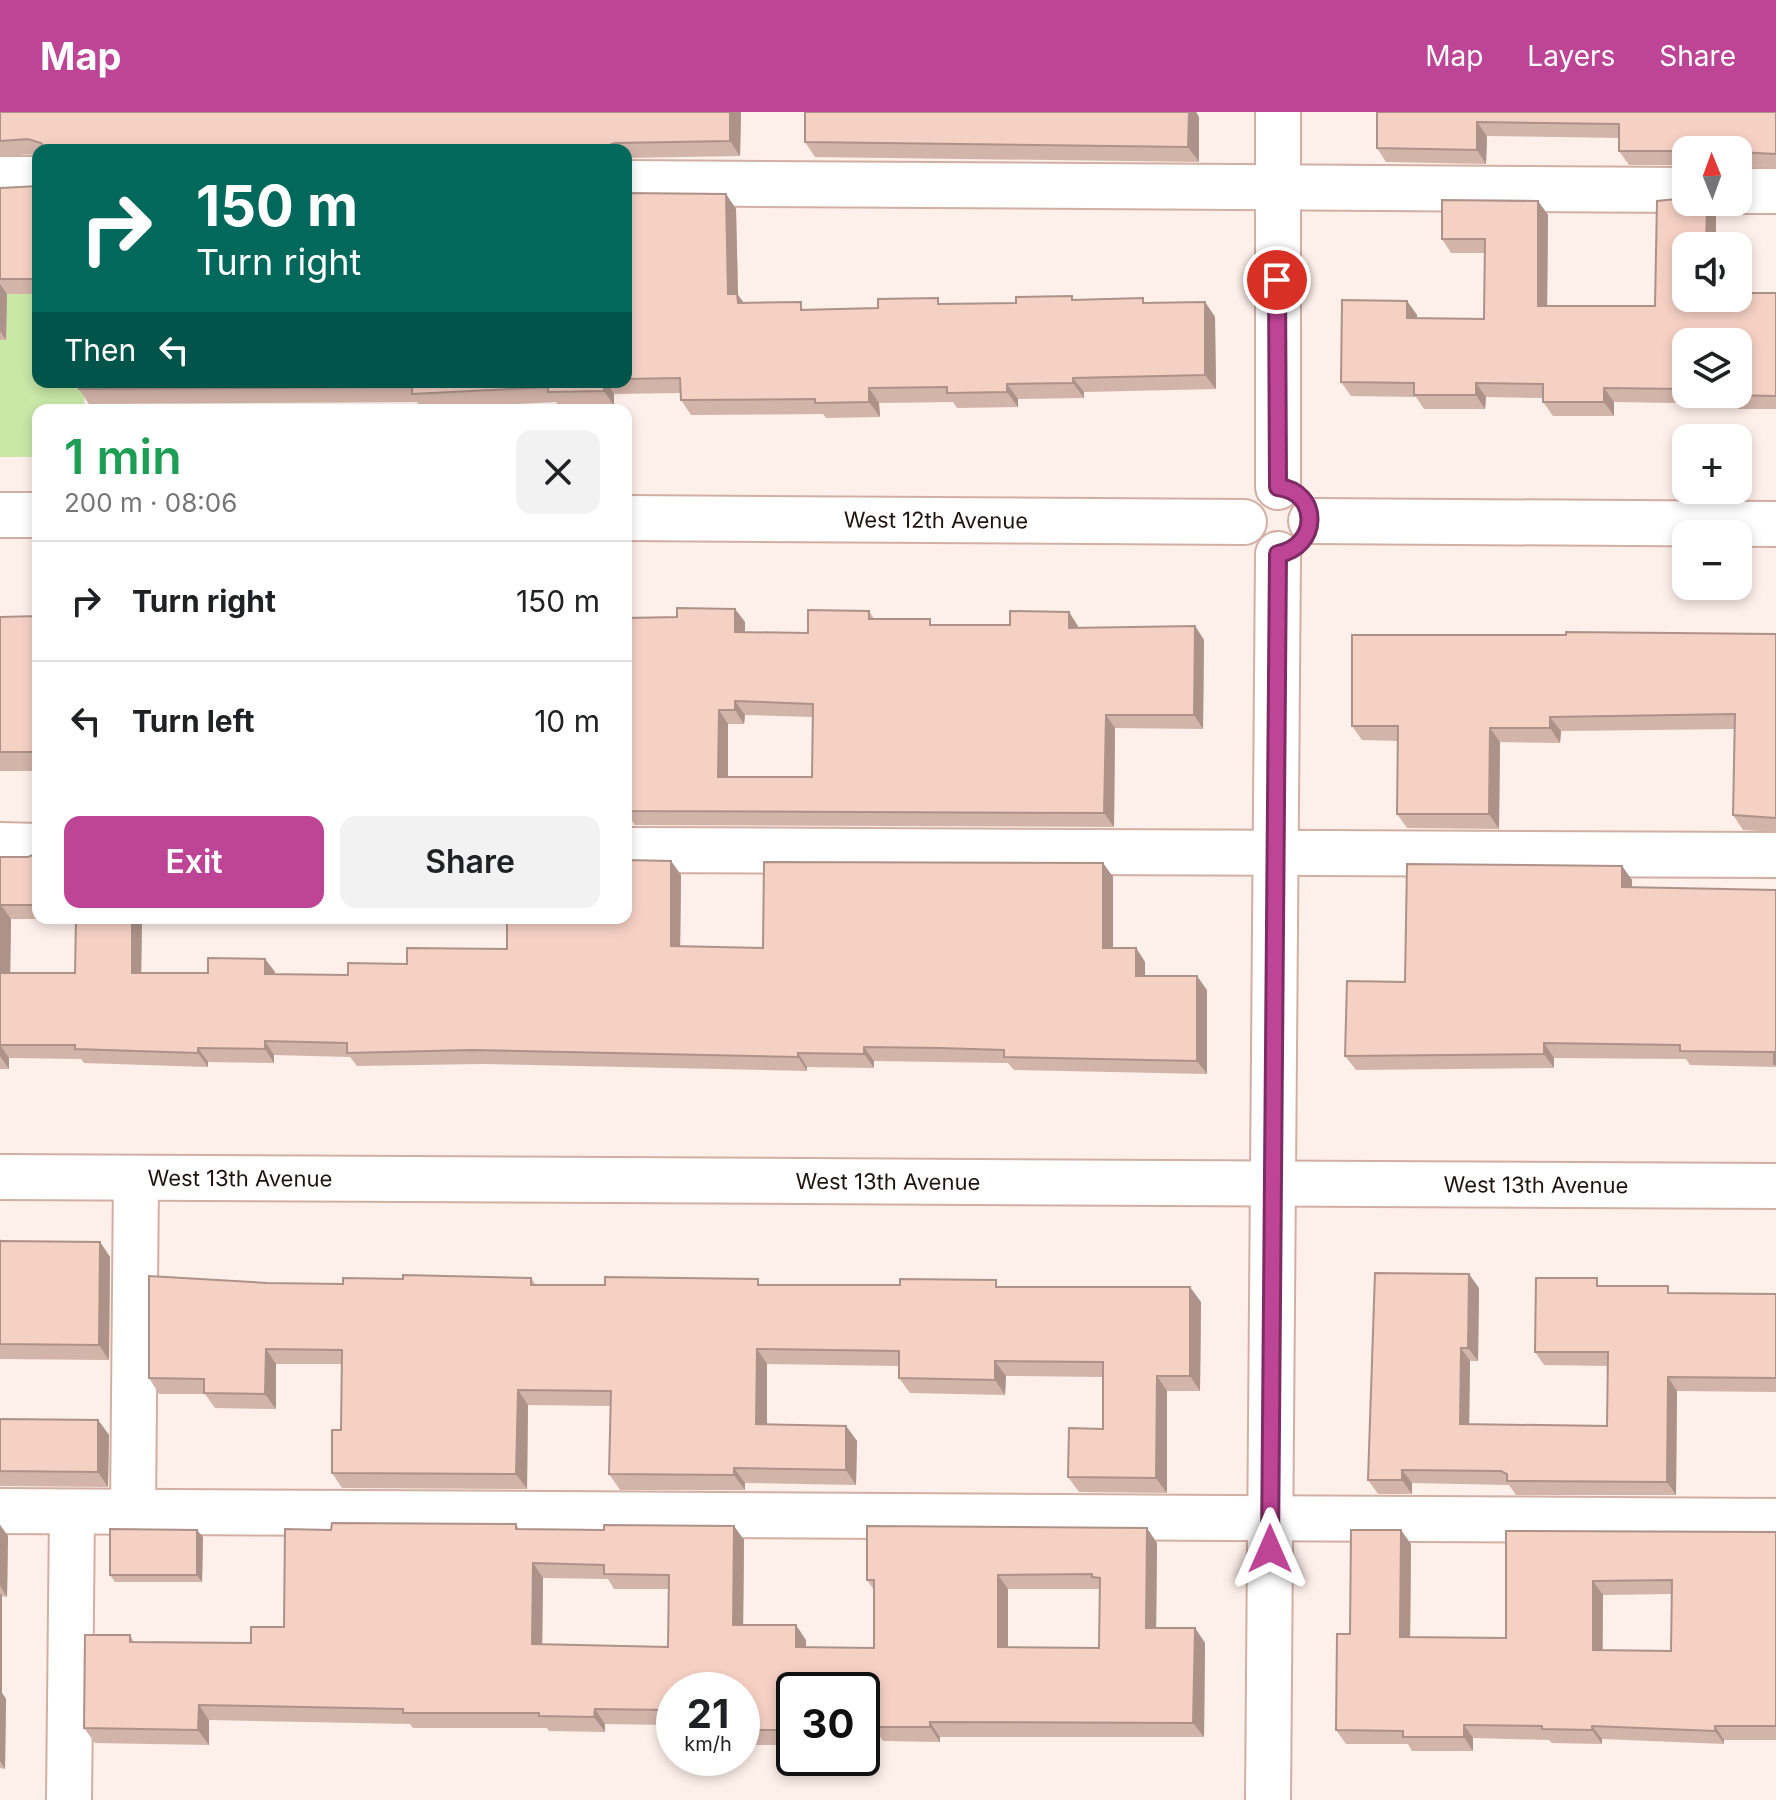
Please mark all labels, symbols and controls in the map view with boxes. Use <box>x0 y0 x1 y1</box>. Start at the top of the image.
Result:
text: Map <box>40 33 121 79</box>
text: Map <box>1425 39 1483 73</box>
text: Layers <box>1527 39 1615 73</box>
text: Share <box>1659 39 1736 73</box>
north arrow <box>1672 136 1752 216</box>
map controls <box>1672 136 1752 600</box>
text: 150 m <box>196 172 358 240</box>
icon: right <box>64 176 168 280</box>
button: sound <box>1672 232 1752 312</box>
text: Turn right <box>196 240 361 284</box>
pin <box>1243 246 1311 314</box>
icon: arrive <box>1255 258 1299 302</box>
icon: left <box>152 328 196 372</box>
button: layers <box>1672 328 1752 408</box>
text: Then <box>64 332 136 368</box>
button: + <box>1672 424 1752 504</box>
text: 1 min <box>64 427 182 486</box>
button: close <box>516 430 600 514</box>
text: 200 m · 08:06 <box>64 487 237 518</box>
street label: West 12th Avenue <box>844 506 1028 534</box>
button: − <box>1672 520 1752 600</box>
icon: right <box>64 579 108 623</box>
text: Turn right <box>132 583 276 619</box>
text: 150 m <box>516 583 600 619</box>
icon: left <box>64 699 108 743</box>
text: Turn left <box>132 703 254 739</box>
text: 10 m <box>534 703 600 739</box>
button: Exit <box>64 816 324 908</box>
button: Share <box>340 816 600 908</box>
street label: West 13th Avenue <box>148 1165 332 1192</box>
street label: West 13th Avenue <box>796 1168 980 1195</box>
street label: West 13th Avenue <box>1444 1171 1628 1198</box>
position arrow <box>1228 1507 1312 1591</box>
speed limit sign: 30 <box>776 1672 880 1776</box>
text: 21 <box>687 1689 729 1738</box>
text: km/h <box>684 1732 732 1756</box>

